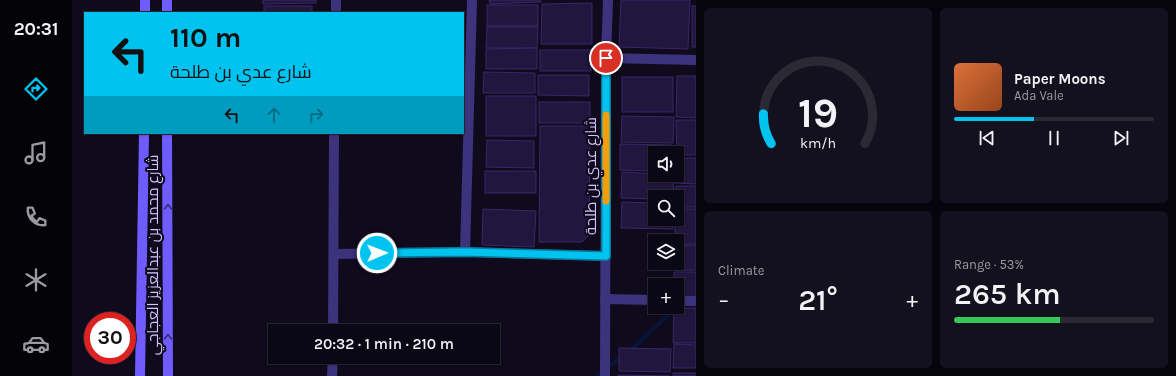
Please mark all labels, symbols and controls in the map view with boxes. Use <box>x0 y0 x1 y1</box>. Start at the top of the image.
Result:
text: 20:31 <box>14 18 58 40</box>
text: 110 m <box>170 21 241 54</box>
icon: left <box>104 28 156 80</box>
pin <box>589 41 623 75</box>
icon: arrive <box>595 47 617 69</box>
text: شارع عدي بن طلحة <box>170 61 312 83</box>
text: Paper Moons <box>1014 70 1106 88</box>
icon: directions <box>22 75 50 103</box>
text: 19 <box>798 88 838 136</box>
text: Ada Vale <box>1014 88 1064 103</box>
icon: left <box>221 104 243 126</box>
icon: ahead <box>263 104 285 126</box>
icon: right <box>305 104 327 126</box>
street label: شارع عدي بن طلحة <box>582 117 603 235</box>
icon: previous <box>976 127 998 149</box>
icon: pause <box>1043 127 1065 149</box>
icon: next <box>1110 127 1132 149</box>
text: km/h <box>800 134 836 151</box>
icon: music <box>22 139 50 167</box>
map controls <box>648 146 684 314</box>
button: sound <box>648 146 684 182</box>
street label: شارع محمد بن عبدالعزيز العجاجي <box>144 155 165 355</box>
button: search <box>648 190 684 226</box>
icon: phone <box>22 203 50 231</box>
one-way arrow <box>164 204 172 210</box>
position arrow <box>356 232 398 274</box>
button: layers <box>648 234 684 270</box>
text: Range · 53% <box>954 257 1024 272</box>
text: Climate <box>718 263 764 278</box>
icon: climate <box>22 266 50 294</box>
text: 265 km <box>954 276 1061 312</box>
button: + <box>648 278 684 314</box>
text: 21° <box>798 282 838 318</box>
text: − <box>718 287 730 313</box>
text: + <box>906 287 918 313</box>
speed limit sign: 30 <box>84 312 136 364</box>
icon: car <box>22 330 50 358</box>
one-way arrow <box>164 334 172 340</box>
text: 20:32 · 1 min · 210 m <box>314 335 454 353</box>

